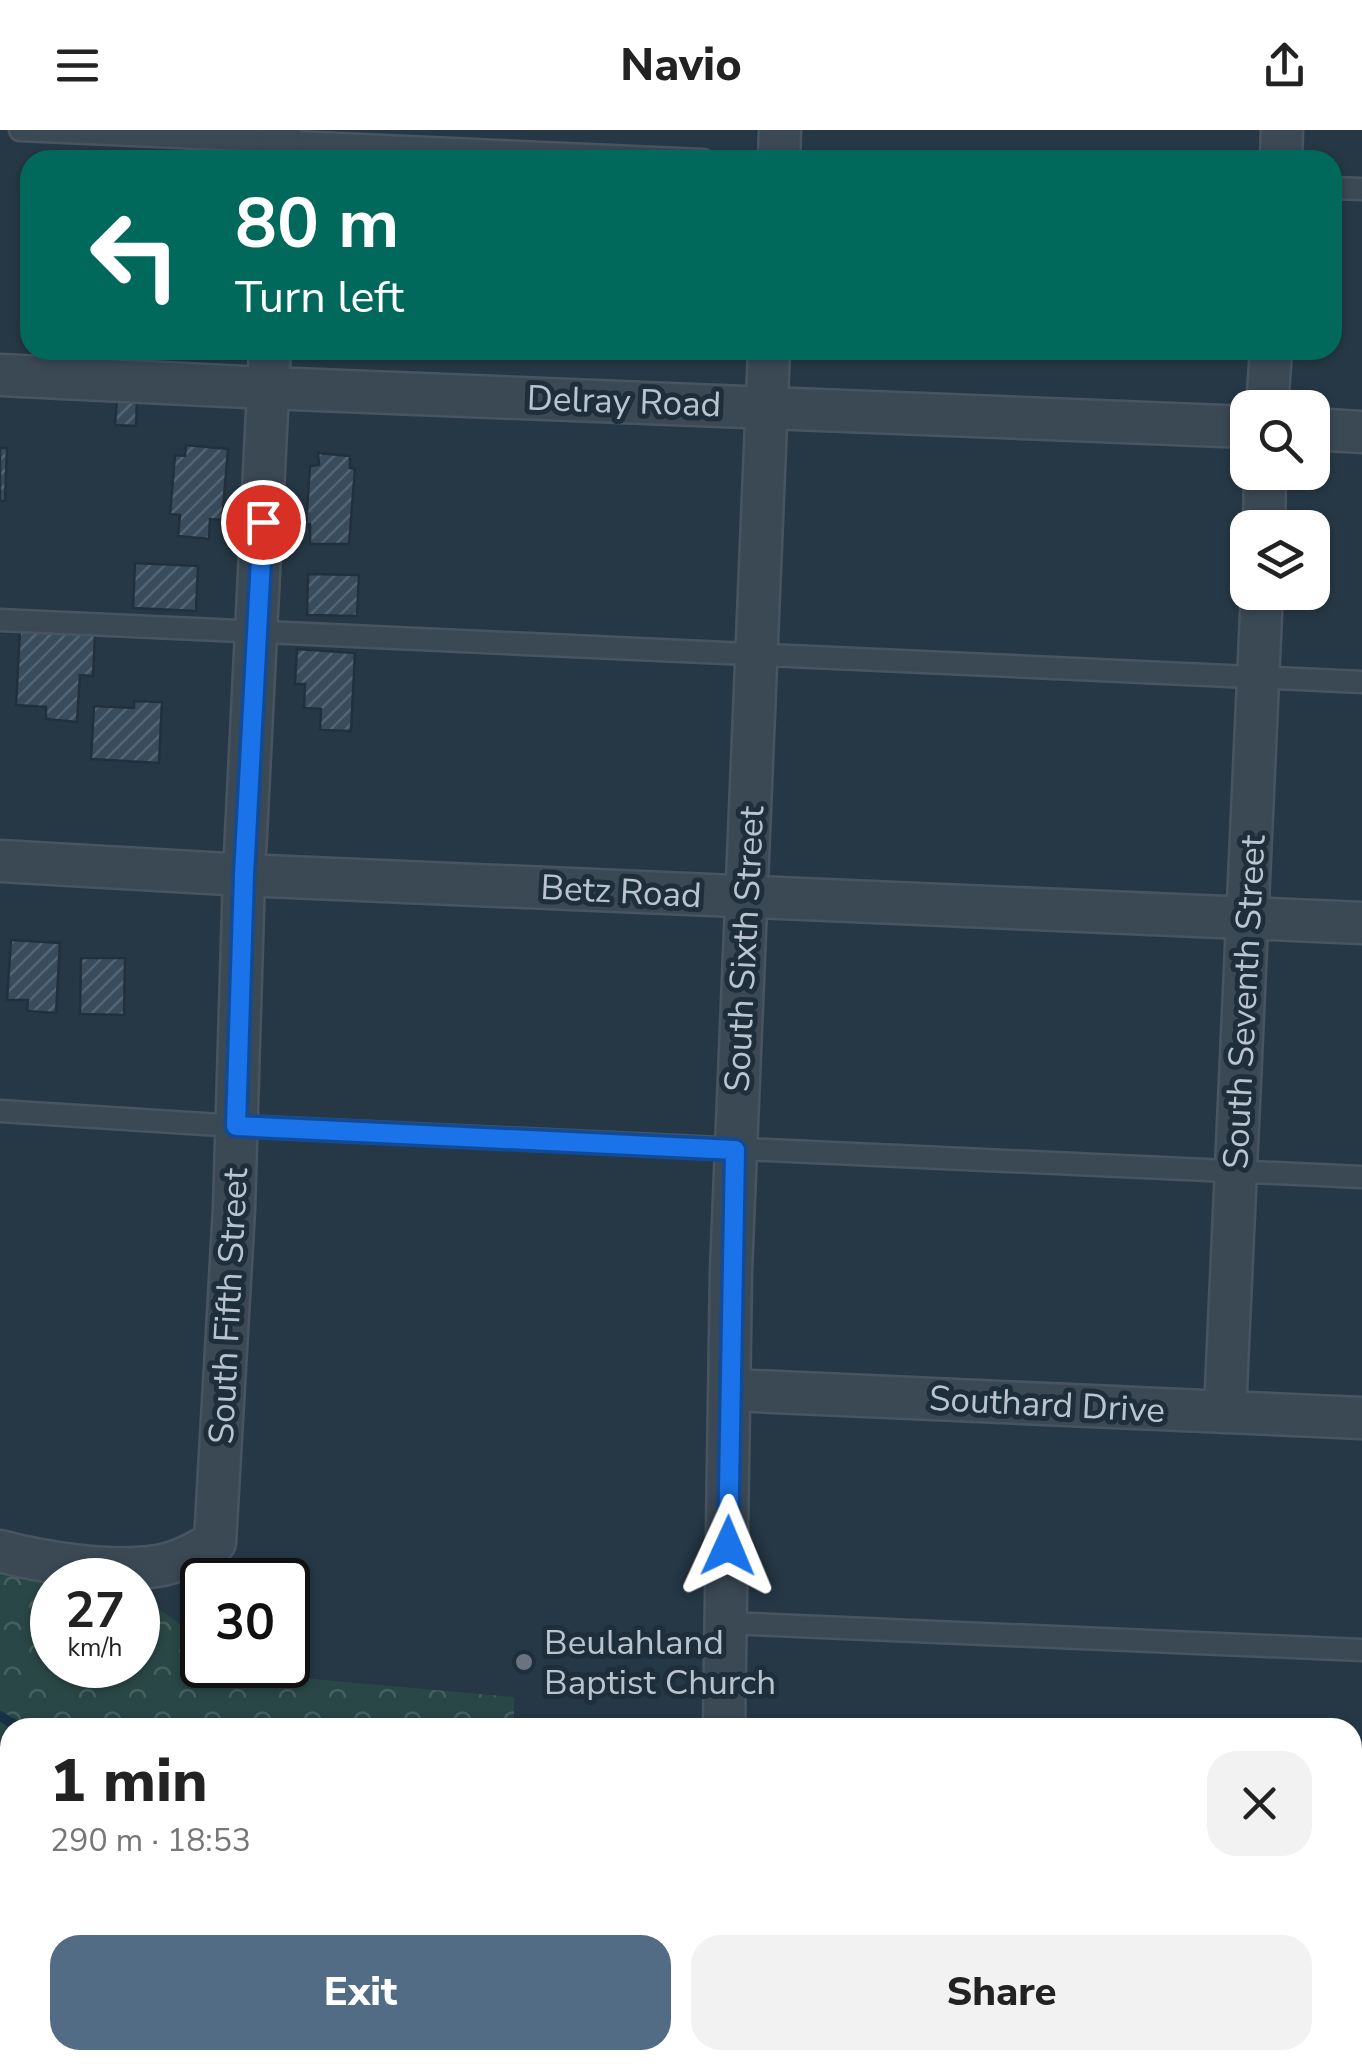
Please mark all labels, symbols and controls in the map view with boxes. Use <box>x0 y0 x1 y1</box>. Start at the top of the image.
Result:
text: Navio <box>620 35 742 96</box>
icon: menu <box>50 38 105 93</box>
icon: share <box>1257 38 1312 93</box>
text: 80 m <box>235 176 399 272</box>
icon: left <box>70 190 200 320</box>
text: Turn left <box>235 267 404 328</box>
street label: Delray Road <box>526 375 722 428</box>
map controls <box>1230 390 1330 610</box>
button: search <box>1230 390 1330 490</box>
pin <box>221 480 306 565</box>
icon: arrive <box>236 495 291 550</box>
button: layers <box>1230 510 1330 610</box>
street label: South Sixth Street <box>714 804 776 1093</box>
street label: South Seventh Street <box>1212 833 1277 1170</box>
street label: Betz Road <box>539 864 703 919</box>
street label: South Fifth Street <box>198 1166 259 1445</box>
street label: Southard Drive <box>928 1375 1166 1434</box>
position arrow <box>676 1494 780 1598</box>
speed limit sign: 30 <box>180 1558 310 1688</box>
text: 27 <box>65 1576 125 1645</box>
place label: Beulahland Baptist Church <box>544 1619 776 1706</box>
text: km/h <box>67 1631 123 1665</box>
marker: Beulahland Baptist Church <box>513 1651 535 1673</box>
text: 1 min <box>50 1740 208 1822</box>
button: close <box>1207 1751 1312 1856</box>
text: 290 m · 18:53 <box>50 1819 251 1862</box>
button: Exit <box>50 1935 671 2050</box>
button: Share <box>691 1935 1312 2050</box>

